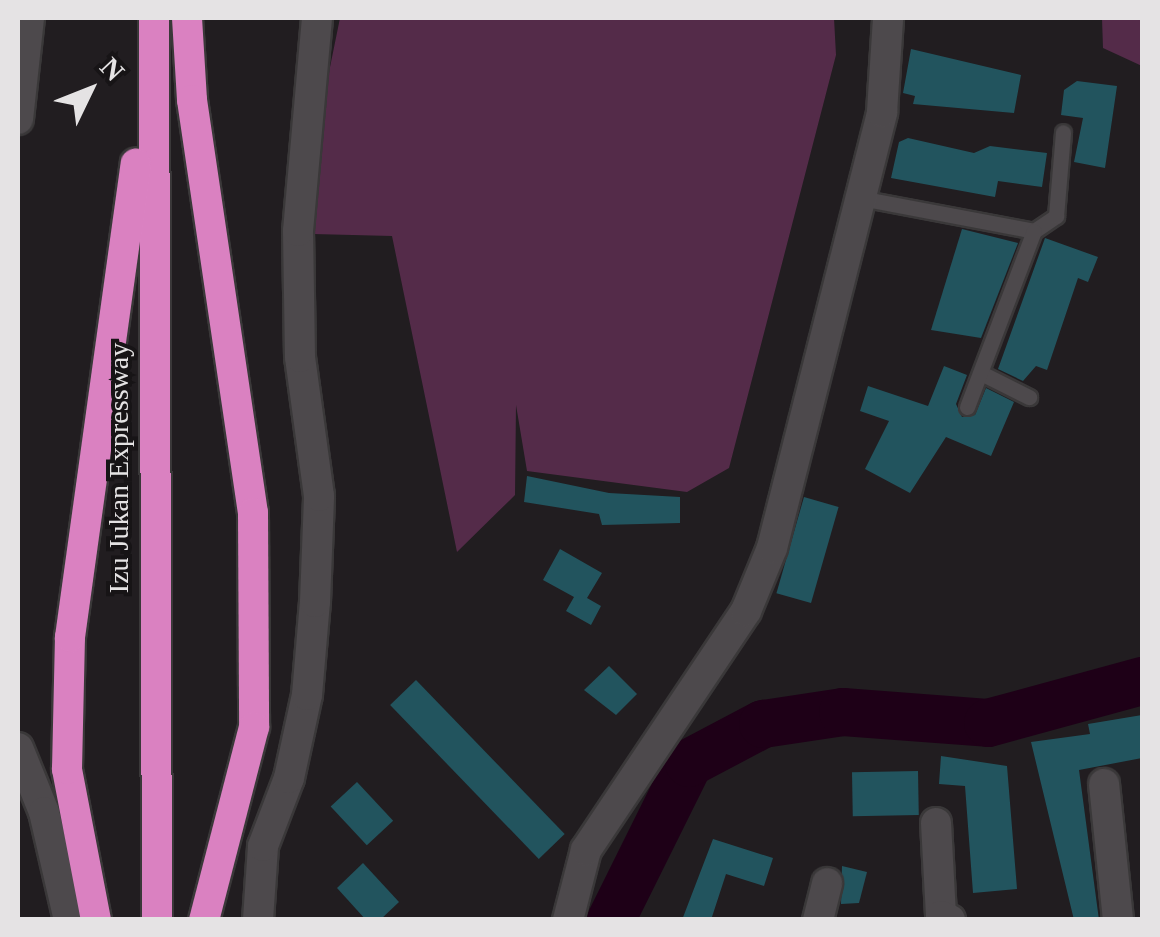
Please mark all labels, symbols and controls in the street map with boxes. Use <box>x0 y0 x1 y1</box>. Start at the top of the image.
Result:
north arrow <box>40 40 140 140</box>
text: N <box>94 51 131 87</box>
street label: Izu Jukan Expressway <box>102 343 136 593</box>

